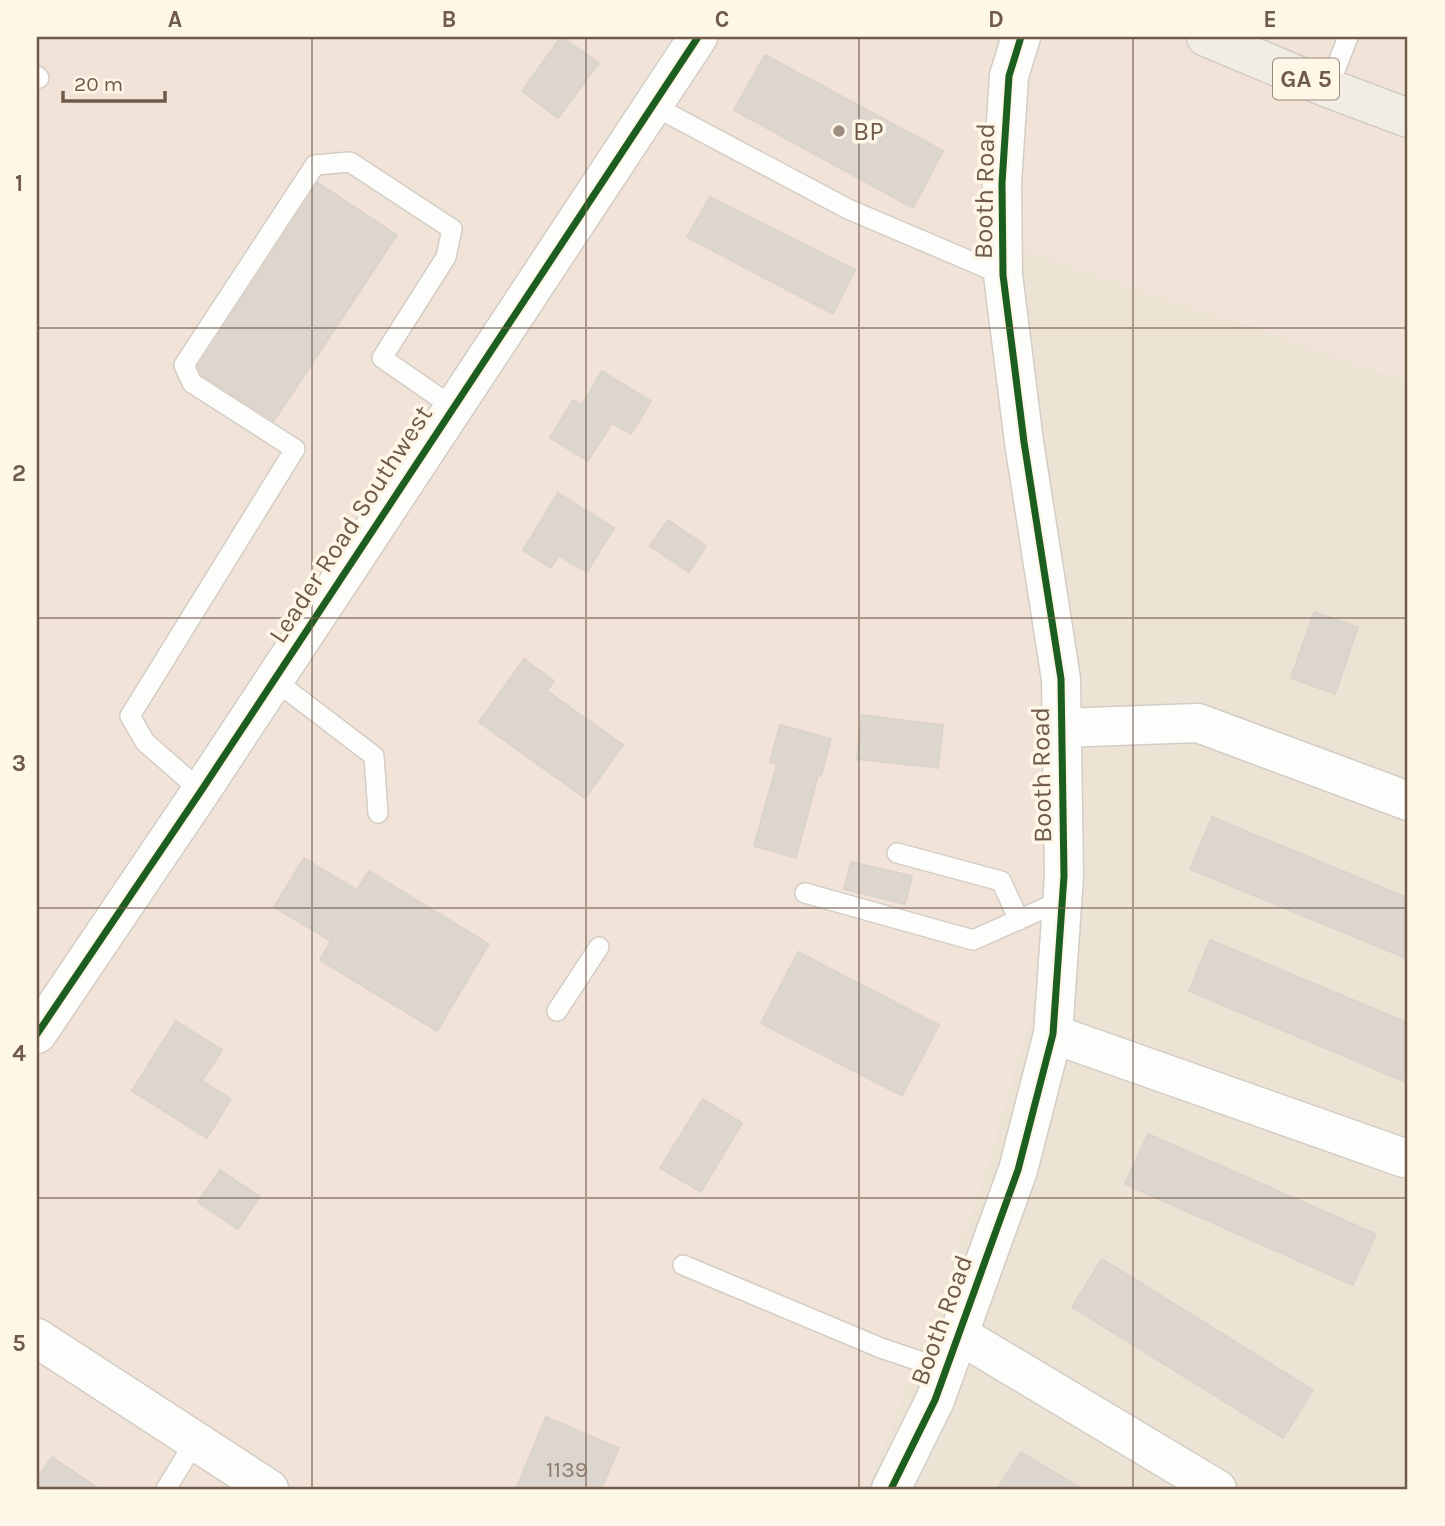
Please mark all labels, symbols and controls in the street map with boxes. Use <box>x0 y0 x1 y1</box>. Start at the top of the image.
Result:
text: A <box>168 6 182 33</box>
text: B <box>442 6 456 33</box>
text: C <box>715 6 729 33</box>
text: D <box>988 6 1004 33</box>
text: E <box>1263 6 1277 33</box>
road number: GA 5 <box>1273 58 1339 100</box>
scale bar <box>63 60 164 104</box>
text: 20 m <box>74 72 123 96</box>
place label: BP <box>853 116 884 147</box>
marker: BP <box>831 123 847 139</box>
street label: Booth Road <box>968 123 1001 259</box>
text: 1 <box>15 170 23 197</box>
street label: Leader Road Southwest <box>262 400 439 649</box>
text: 2 <box>12 460 26 487</box>
street label: Booth Road <box>1025 707 1058 843</box>
text: 3 <box>12 750 26 777</box>
text: 4 <box>12 1040 26 1067</box>
street label: Booth Road <box>904 1251 979 1389</box>
text: 5 <box>12 1330 26 1357</box>
house number: 1139 <box>546 1456 588 1483</box>

